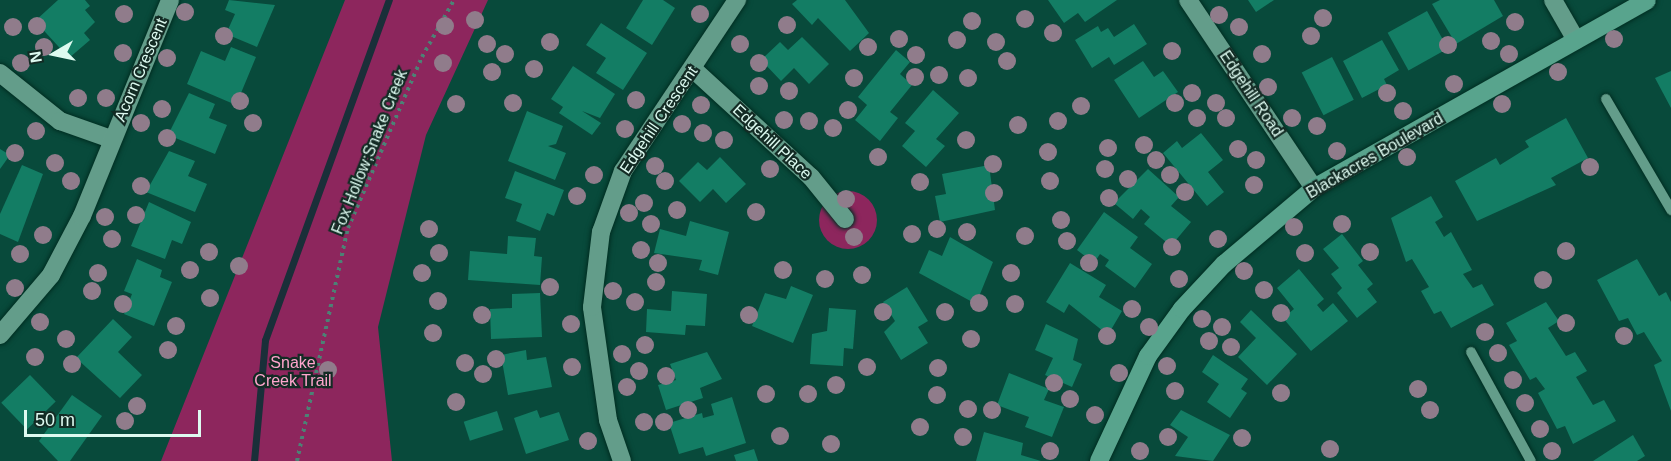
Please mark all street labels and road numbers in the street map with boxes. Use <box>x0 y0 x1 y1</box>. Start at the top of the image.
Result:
street label: Acorn Crescent <box>111 15 171 125</box>
street label: Edgehill Road <box>1215 47 1287 141</box>
street label: Edgehill Crescent <box>616 63 702 177</box>
street label: Fox Hollow;Snake Creek <box>328 67 412 237</box>
street label: Edgehill Place <box>728 100 816 184</box>
street label: Blackacres Boulevard <box>1303 109 1447 203</box>

